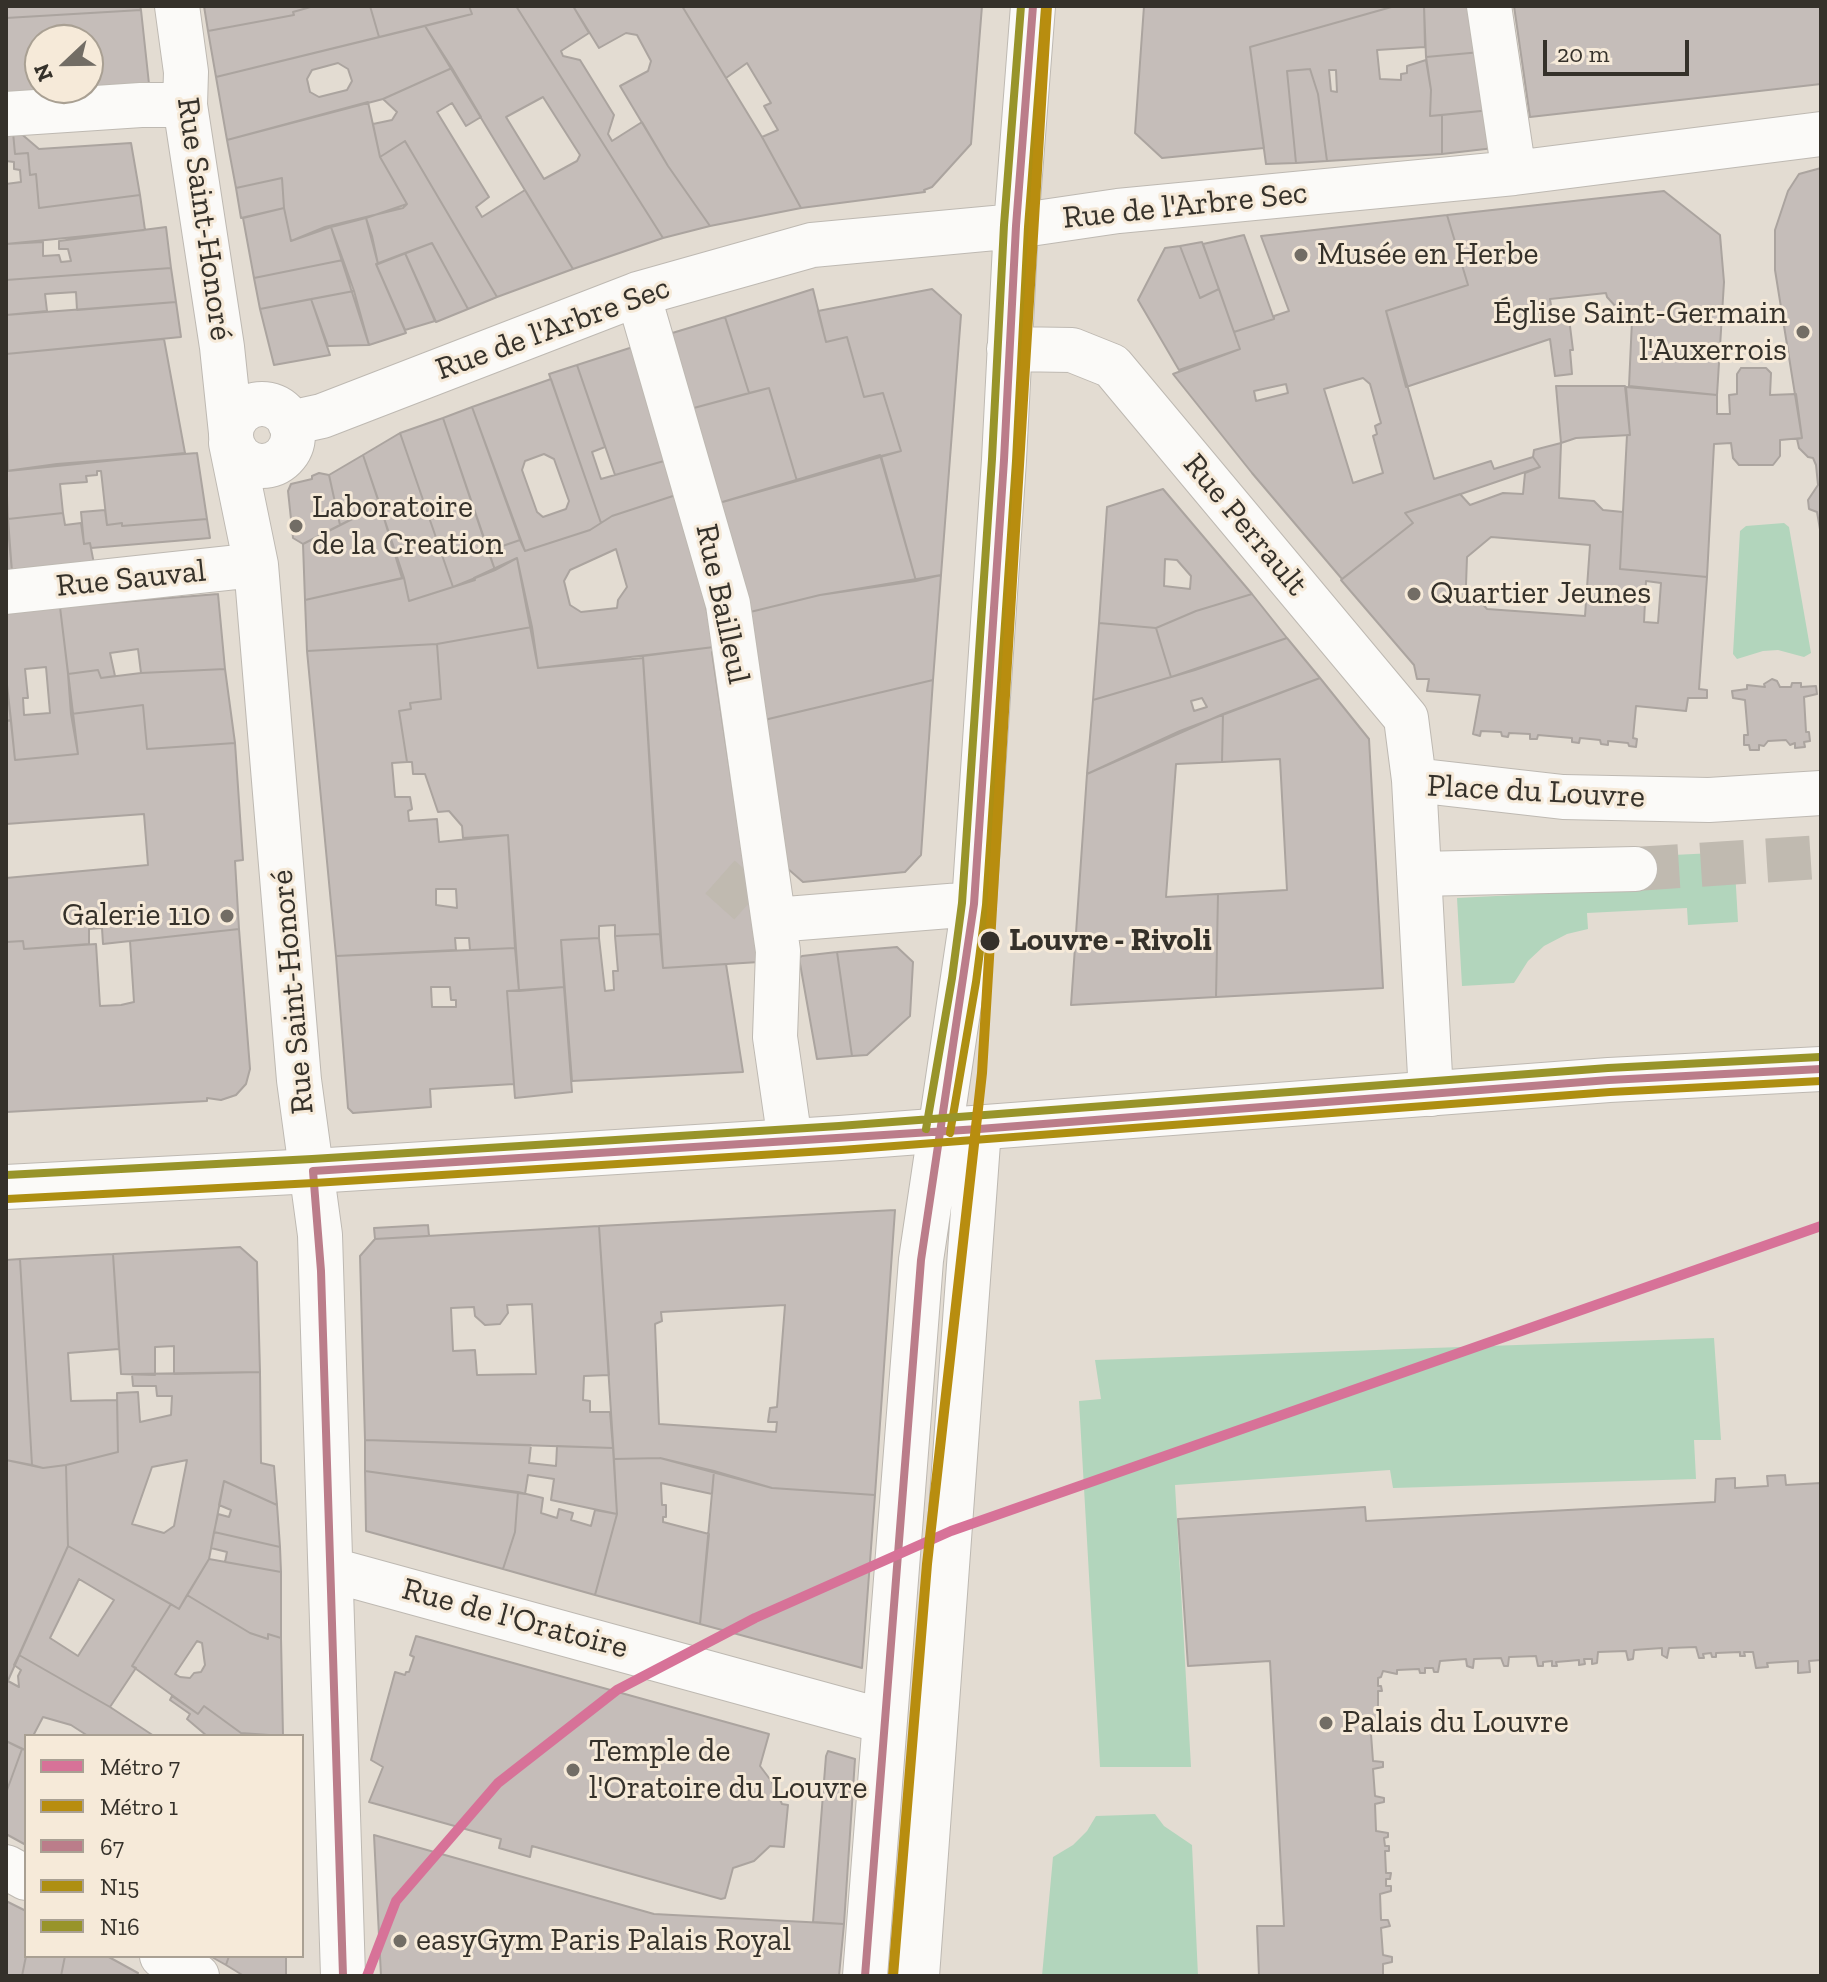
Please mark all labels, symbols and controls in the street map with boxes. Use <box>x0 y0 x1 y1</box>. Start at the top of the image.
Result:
north arrow <box>24 24 104 104</box>
scale bar <box>1547 24 1693 74</box>
text: 20 m <box>1557 39 1609 68</box>
text: N <box>27 60 59 85</box>
street label: Rue Saint-Honoré <box>168 95 240 343</box>
street label: Rue de l'Arbre Sec <box>1061 174 1309 238</box>
place label: Musée en Herbe <box>1317 236 1539 274</box>
marker: Musée en Herbe <box>1292 246 1310 264</box>
street label: Rue de l'Arbre Sec <box>431 269 675 389</box>
place label: Église Saint-Germain l'Auxerrois <box>1493 295 1787 370</box>
marker: Église Saint-Germain l'Auxerrois <box>1794 323 1812 341</box>
street label: Rue Perrault <box>1175 446 1315 604</box>
place label: Laboratoire de la Creation <box>312 489 503 564</box>
marker: Laboratoire de la Creation <box>287 517 305 535</box>
street label: Rue Bailleul <box>686 521 758 687</box>
street label: Rue Sauval <box>54 552 208 606</box>
place label: Quartier Jeunes <box>1430 575 1651 613</box>
marker: Quartier Jeunes <box>1405 585 1423 603</box>
street label: Place du Louvre <box>1426 767 1646 817</box>
street label: Rue Saint-Honoré <box>263 868 323 1116</box>
place label: Galerie 110 <box>62 897 211 935</box>
marker: Galerie 110 <box>218 907 236 925</box>
place label: Louvre - Rivoli <box>1009 922 1212 960</box>
marker: Louvre - Rivoli <box>978 929 1002 953</box>
street label: Rue de l'Oratoire <box>398 1570 632 1668</box>
place label: Palais du Louvre <box>1342 1704 1569 1742</box>
marker: Palais du Louvre <box>1317 1714 1335 1732</box>
place label: Temple de l'Oratoire du Louvre <box>589 1733 867 1808</box>
legend <box>24 1734 304 1958</box>
text: Métro 7 <box>100 1752 180 1781</box>
marker: Temple de l'Oratoire du Louvre <box>564 1761 582 1779</box>
text: Métro 1 <box>100 1792 178 1821</box>
text: 67 <box>100 1832 124 1861</box>
text: N15 <box>100 1872 139 1901</box>
text: N16 <box>100 1912 140 1941</box>
place label: easyGym Paris Palais Royal <box>416 1922 791 1960</box>
marker: easyGym Paris Palais Royal <box>391 1932 409 1950</box>

